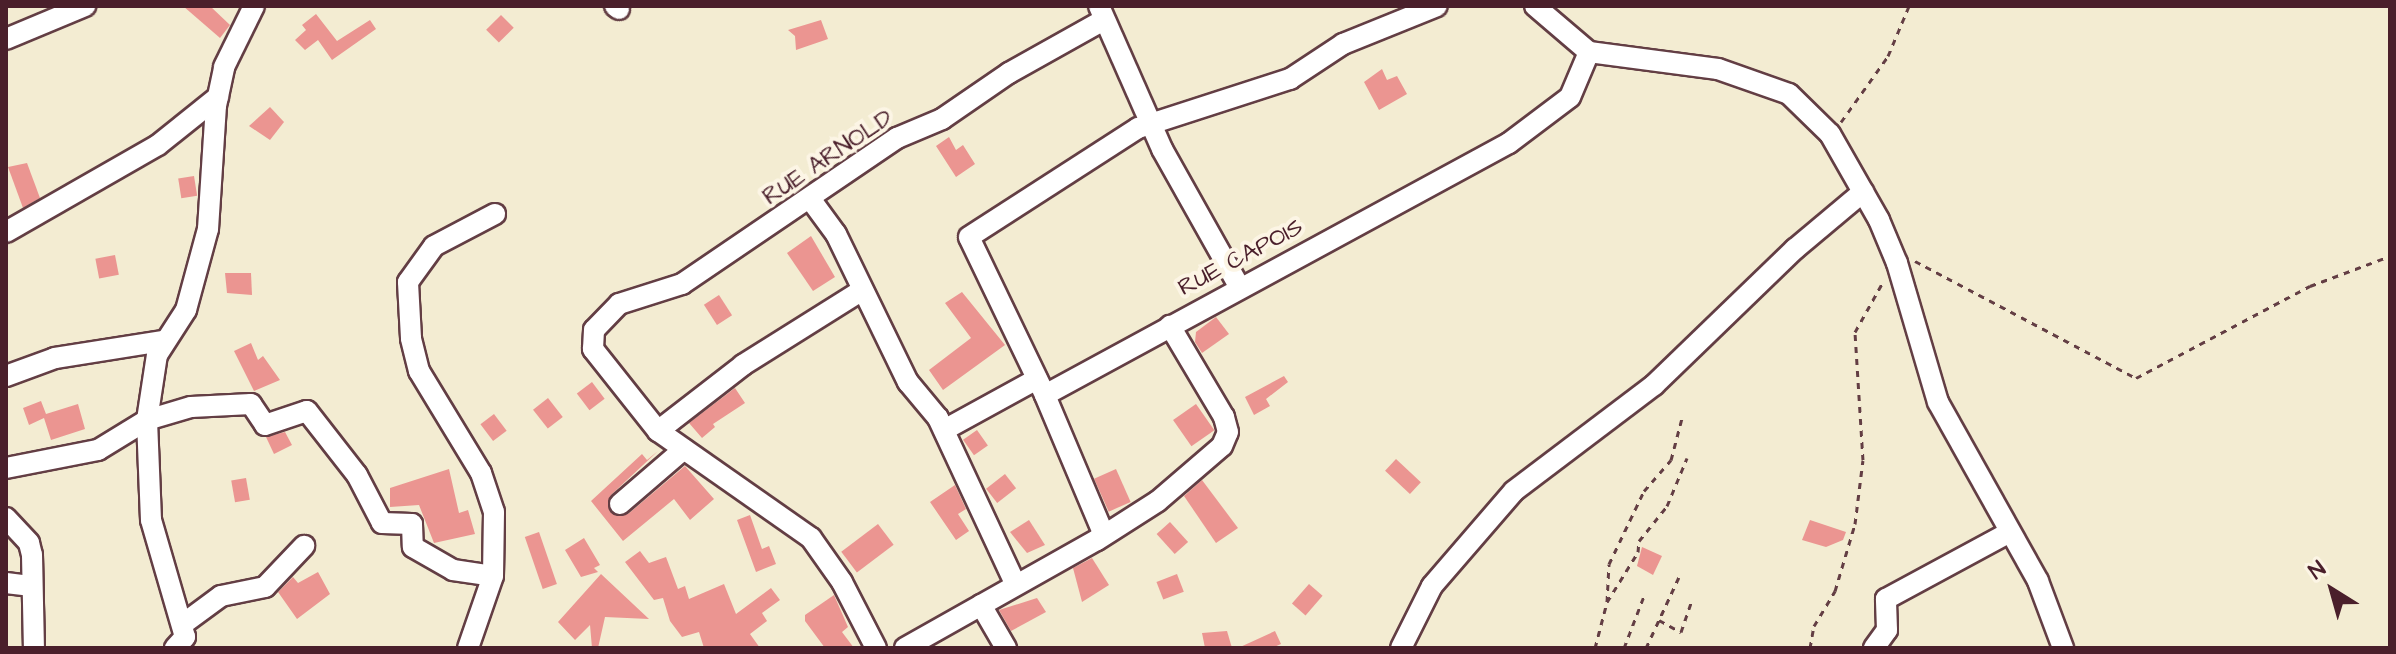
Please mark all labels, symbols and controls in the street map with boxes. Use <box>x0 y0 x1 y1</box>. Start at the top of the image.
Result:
street label: RUE ARNOLD <box>758 104 898 212</box>
street label: RUE CAPOIS <box>1174 213 1308 303</box>
north arrow <box>2292 550 2372 630</box>
text: N <box>2302 554 2332 587</box>

